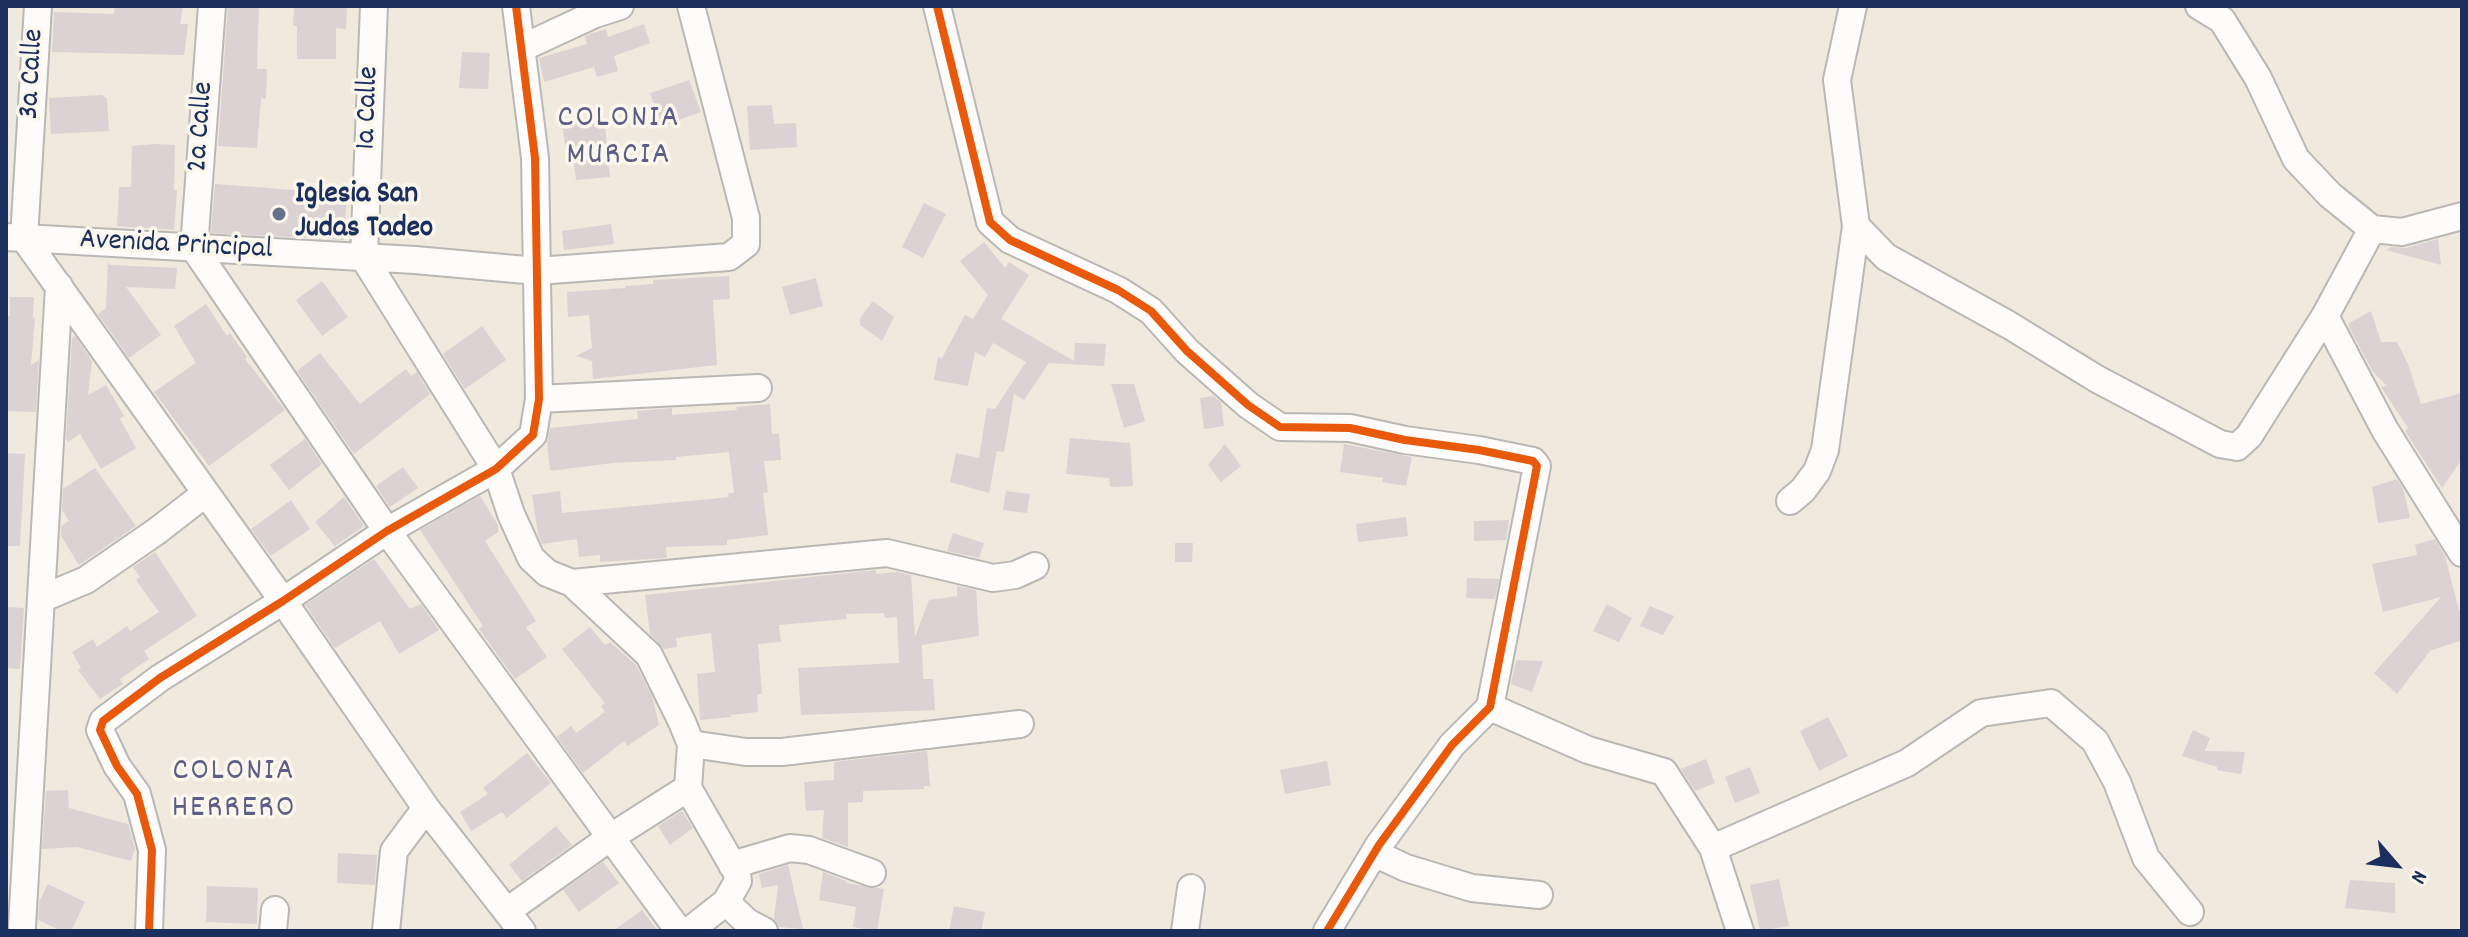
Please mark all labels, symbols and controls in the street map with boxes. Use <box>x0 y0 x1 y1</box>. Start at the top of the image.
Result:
street label: 3a Calle <box>14 28 54 120</box>
street label: 1a Calle <box>351 65 389 151</box>
street label: 2a Calle <box>182 81 224 173</box>
district label: COLONIA MURCIA <box>558 102 680 177</box>
place label: Iglesia San Judas Tadeo <box>295 179 433 250</box>
marker: Iglesia San Judas Tadeo <box>270 205 288 223</box>
street label: Avenida Principal <box>79 224 273 270</box>
district label: COLONIA HERRERO <box>172 755 296 830</box>
north arrow <box>2356 825 2436 905</box>
text: N <box>2401 864 2434 889</box>

